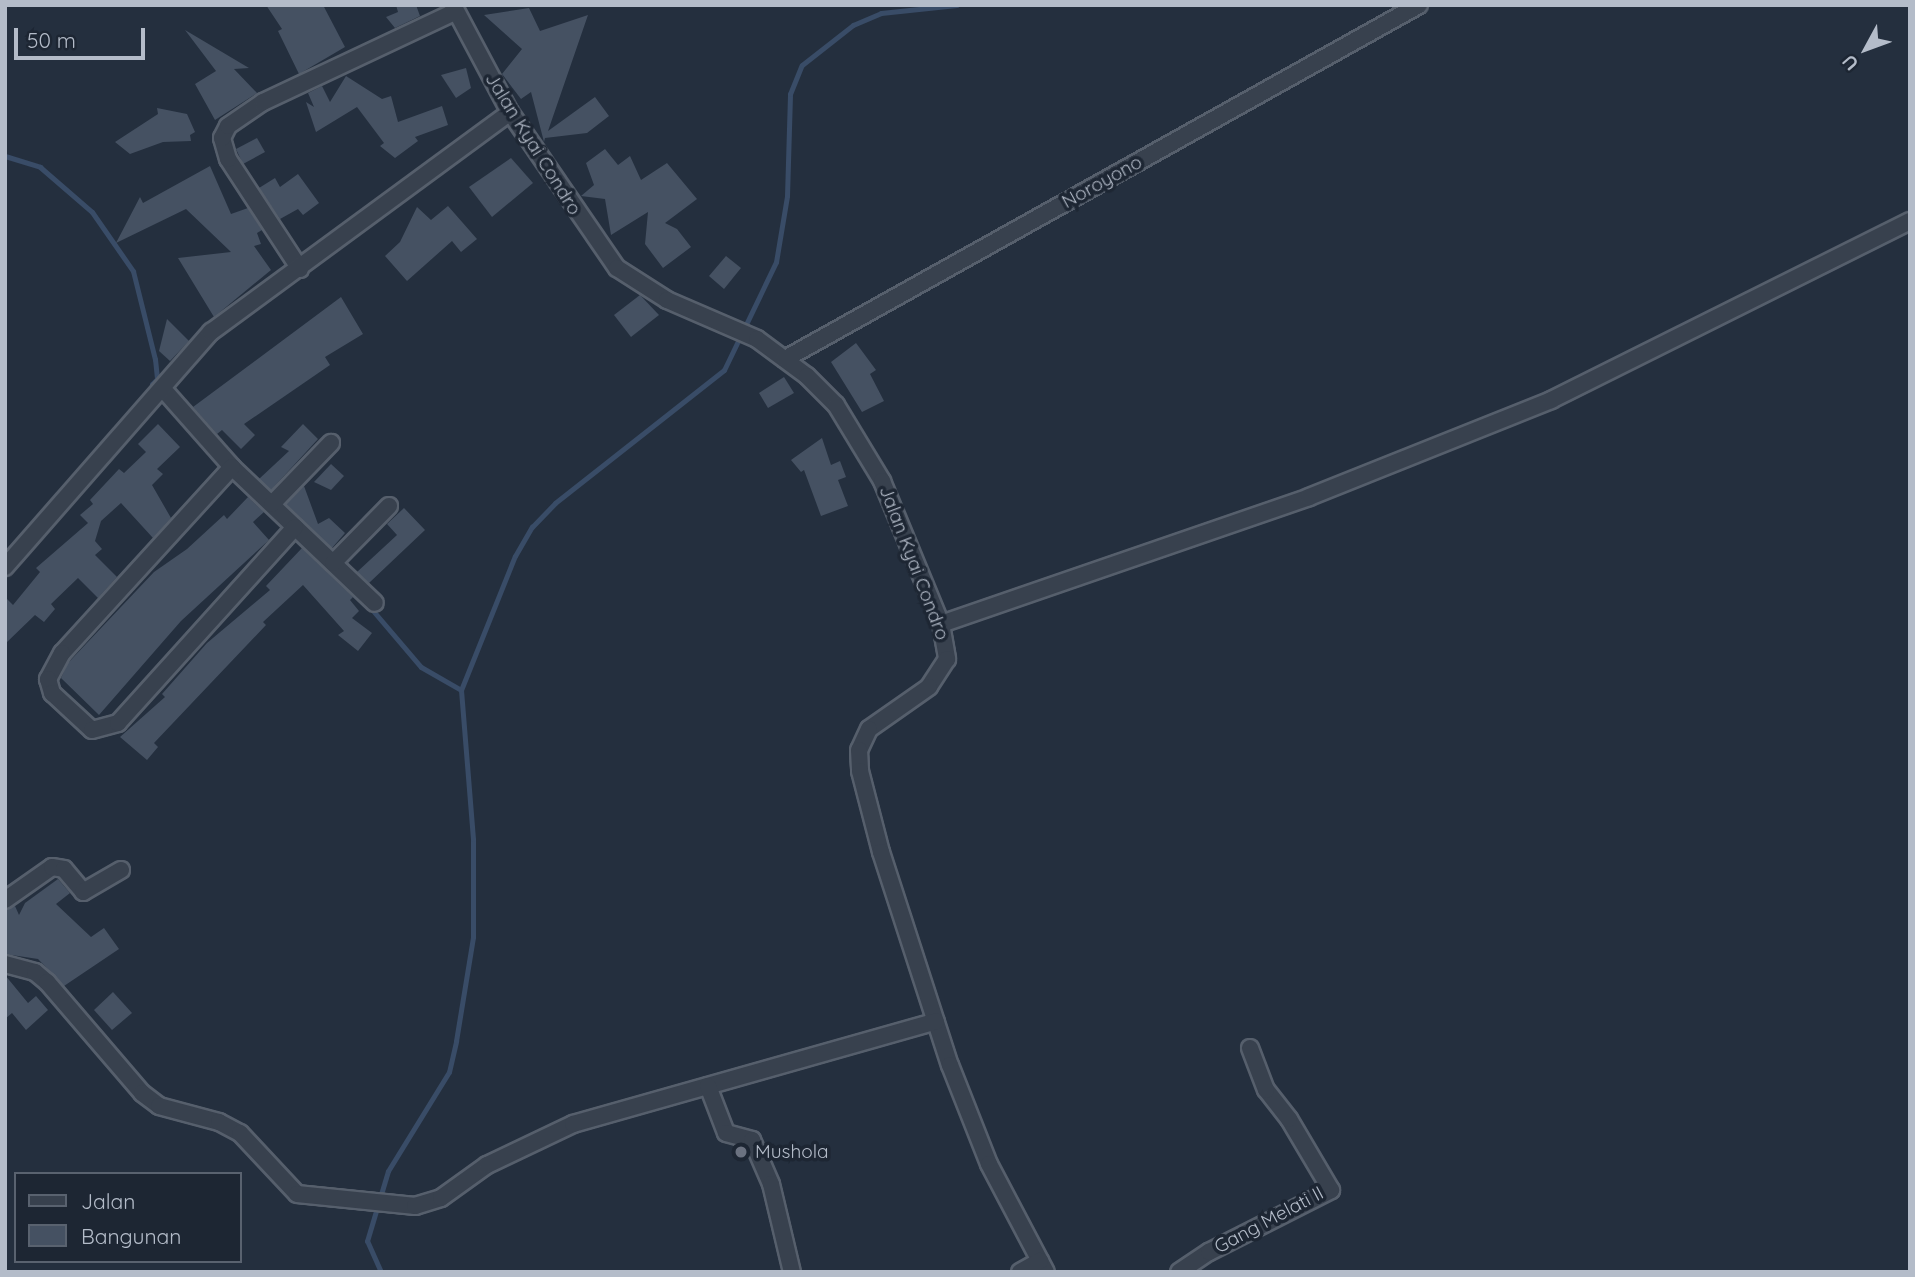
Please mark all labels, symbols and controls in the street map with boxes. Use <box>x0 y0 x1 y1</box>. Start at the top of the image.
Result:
scale bar <box>18 14 149 58</box>
north arrow <box>1831 14 1901 84</box>
text: 50 m <box>27 27 76 53</box>
text: U <box>1837 50 1864 76</box>
street label: Jalan Kyai Condro <box>480 69 586 219</box>
street label: Noroyono <box>1058 151 1146 213</box>
street label: Jalan Kyai Condro <box>874 483 954 643</box>
place label: Mushola <box>755 1141 829 1163</box>
marker: Mushola <box>733 1144 749 1160</box>
legend <box>14 1172 242 1263</box>
street label: Gang Melati II <box>1210 1182 1328 1258</box>
text: Jalan <box>81 1188 135 1214</box>
text: Bangunan <box>81 1223 181 1249</box>

